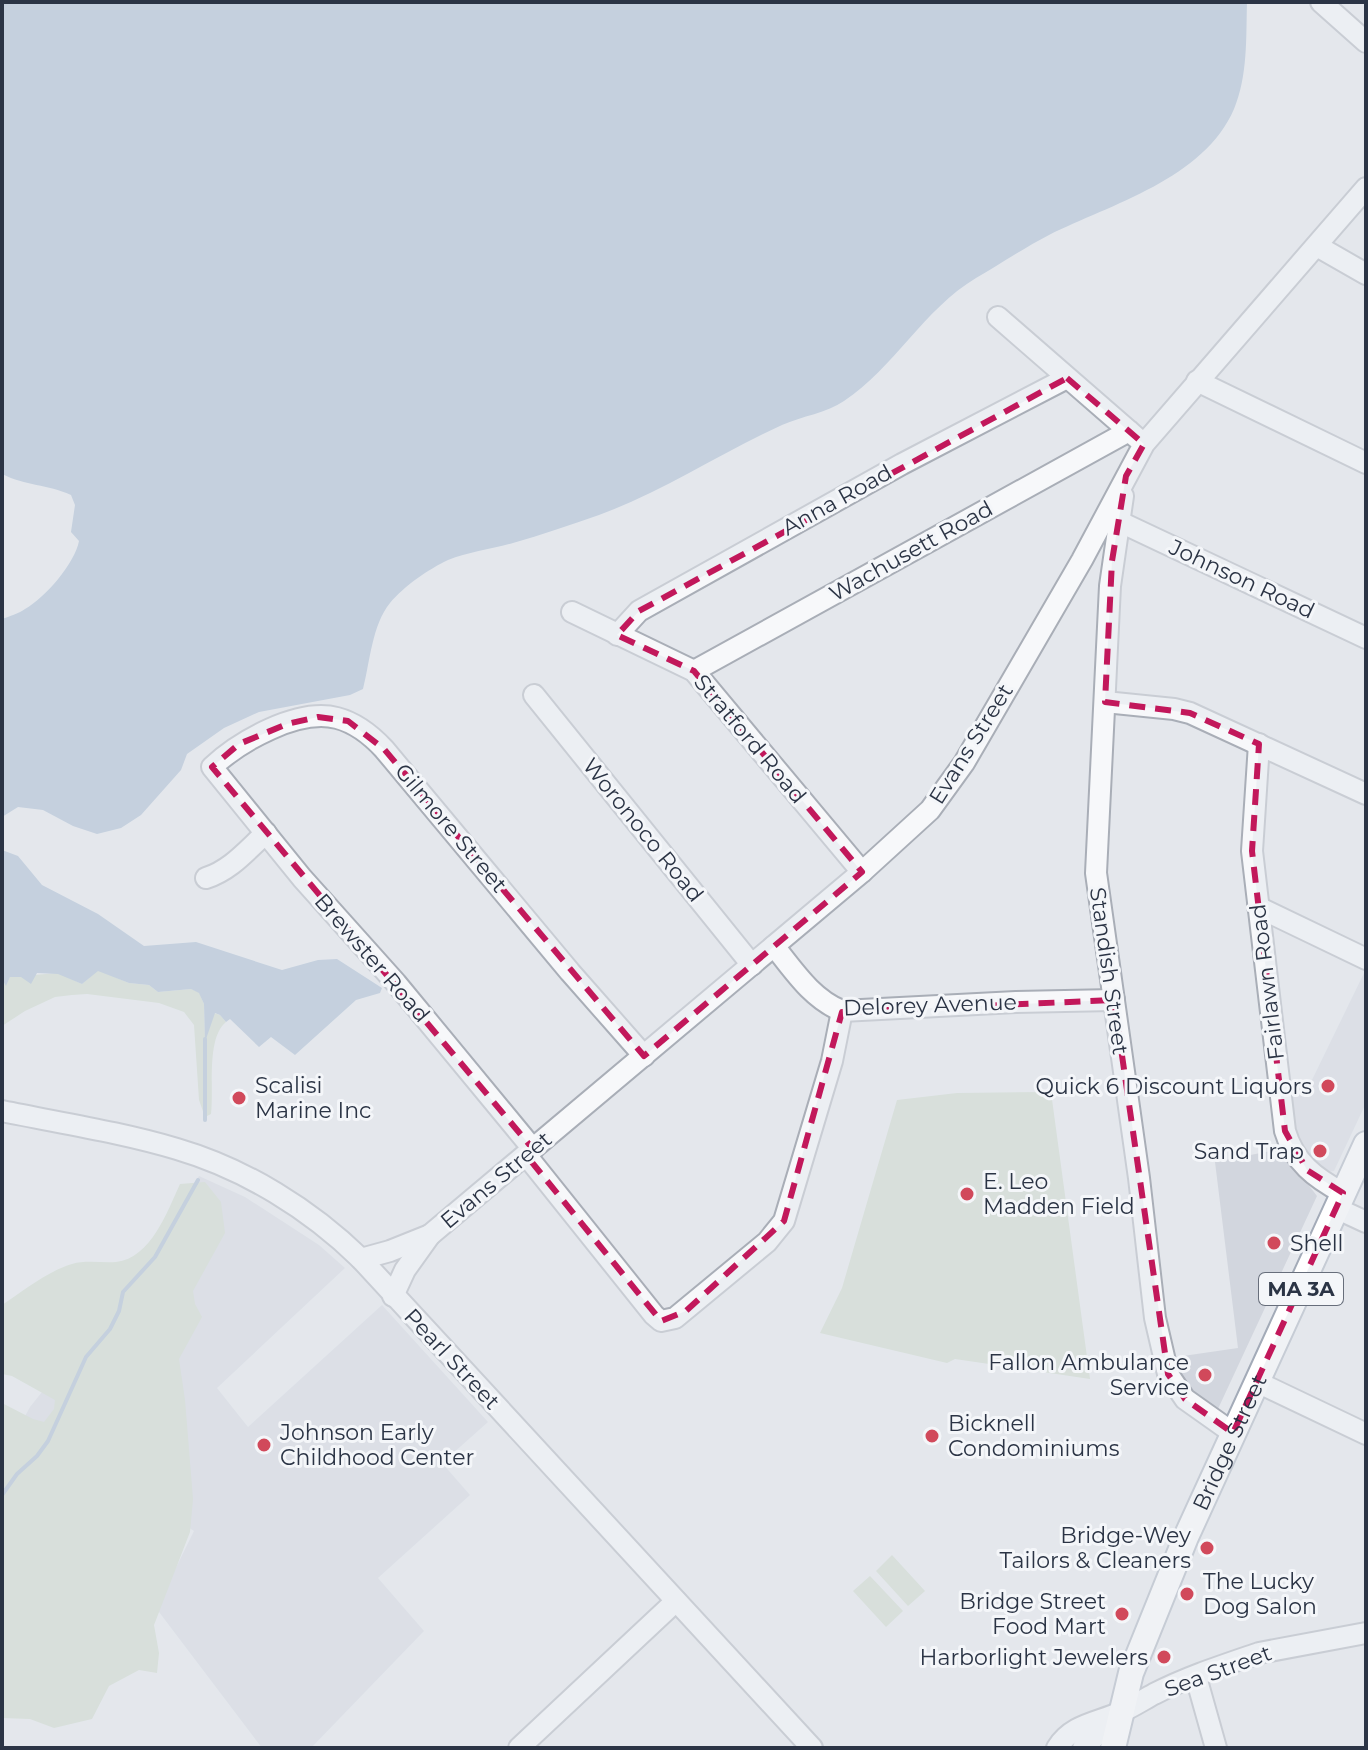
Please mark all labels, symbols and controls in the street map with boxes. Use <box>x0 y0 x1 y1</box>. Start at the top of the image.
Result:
street label: Anna Road <box>777 459 897 541</box>
street label: Wachusett Road <box>824 495 998 607</box>
street label: Johnson Road <box>1164 533 1319 624</box>
street label: Stratford Road <box>688 669 812 809</box>
street label: Evans Street <box>923 679 1019 809</box>
street label: Woronoco Road <box>577 753 709 907</box>
street label: Gilmore Street <box>389 758 513 898</box>
street label: Standish Street <box>1084 886 1134 1056</box>
street label: Brewster Road <box>309 888 435 1028</box>
street label: Fairlawn Road <box>1244 902 1290 1062</box>
street label: Delorey Avenue <box>843 988 1017 1022</box>
place label: Scalisi Marine Inc <box>255 1072 371 1124</box>
place label: Quick 6 Discount Liquors <box>1035 1073 1312 1100</box>
marker: Quick 6 Discount Liquors <box>1319 1077 1337 1095</box>
marker: Scalisi Marine Inc <box>230 1089 248 1107</box>
street label: Evans Street <box>435 1126 557 1234</box>
place label: Sand Trap <box>1194 1138 1304 1165</box>
marker: Sand Trap <box>1311 1142 1329 1160</box>
place label: E. Leo Madden Field <box>983 1168 1135 1220</box>
marker: E. Leo Madden Field <box>958 1185 976 1203</box>
place label: Shell <box>1290 1230 1344 1257</box>
marker: Shell <box>1265 1234 1283 1252</box>
road number: MA 3A <box>1259 1273 1343 1305</box>
street label: Pearl Street <box>398 1303 506 1415</box>
place label: Fallon Ambulance Service <box>988 1349 1189 1401</box>
marker: Fallon Ambulance Service <box>1196 1366 1214 1384</box>
street label: Bridge Street <box>1187 1370 1272 1515</box>
place label: Bicknell Condominiums <box>948 1410 1120 1462</box>
place label: Johnson Early Childhood Center <box>279 1419 474 1471</box>
marker: Bicknell Condominiums <box>923 1427 941 1445</box>
marker: Johnson Early Childhood Center <box>255 1436 273 1454</box>
place label: Bridge-Wey Tailors & Cleaners <box>1000 1522 1191 1574</box>
marker: Bridge-Wey Tailors & Cleaners <box>1198 1539 1216 1557</box>
place label: The Lucky Dog Salon <box>1203 1568 1317 1620</box>
marker: The Lucky Dog Salon <box>1178 1585 1196 1603</box>
place label: Bridge Street Food Mart <box>959 1588 1106 1640</box>
marker: Bridge Street Food Mart <box>1113 1605 1131 1623</box>
street label: Sea Street <box>1161 1639 1275 1703</box>
place label: Harborlight Jewelers <box>920 1644 1148 1671</box>
marker: Harborlight Jewelers <box>1155 1648 1173 1666</box>

